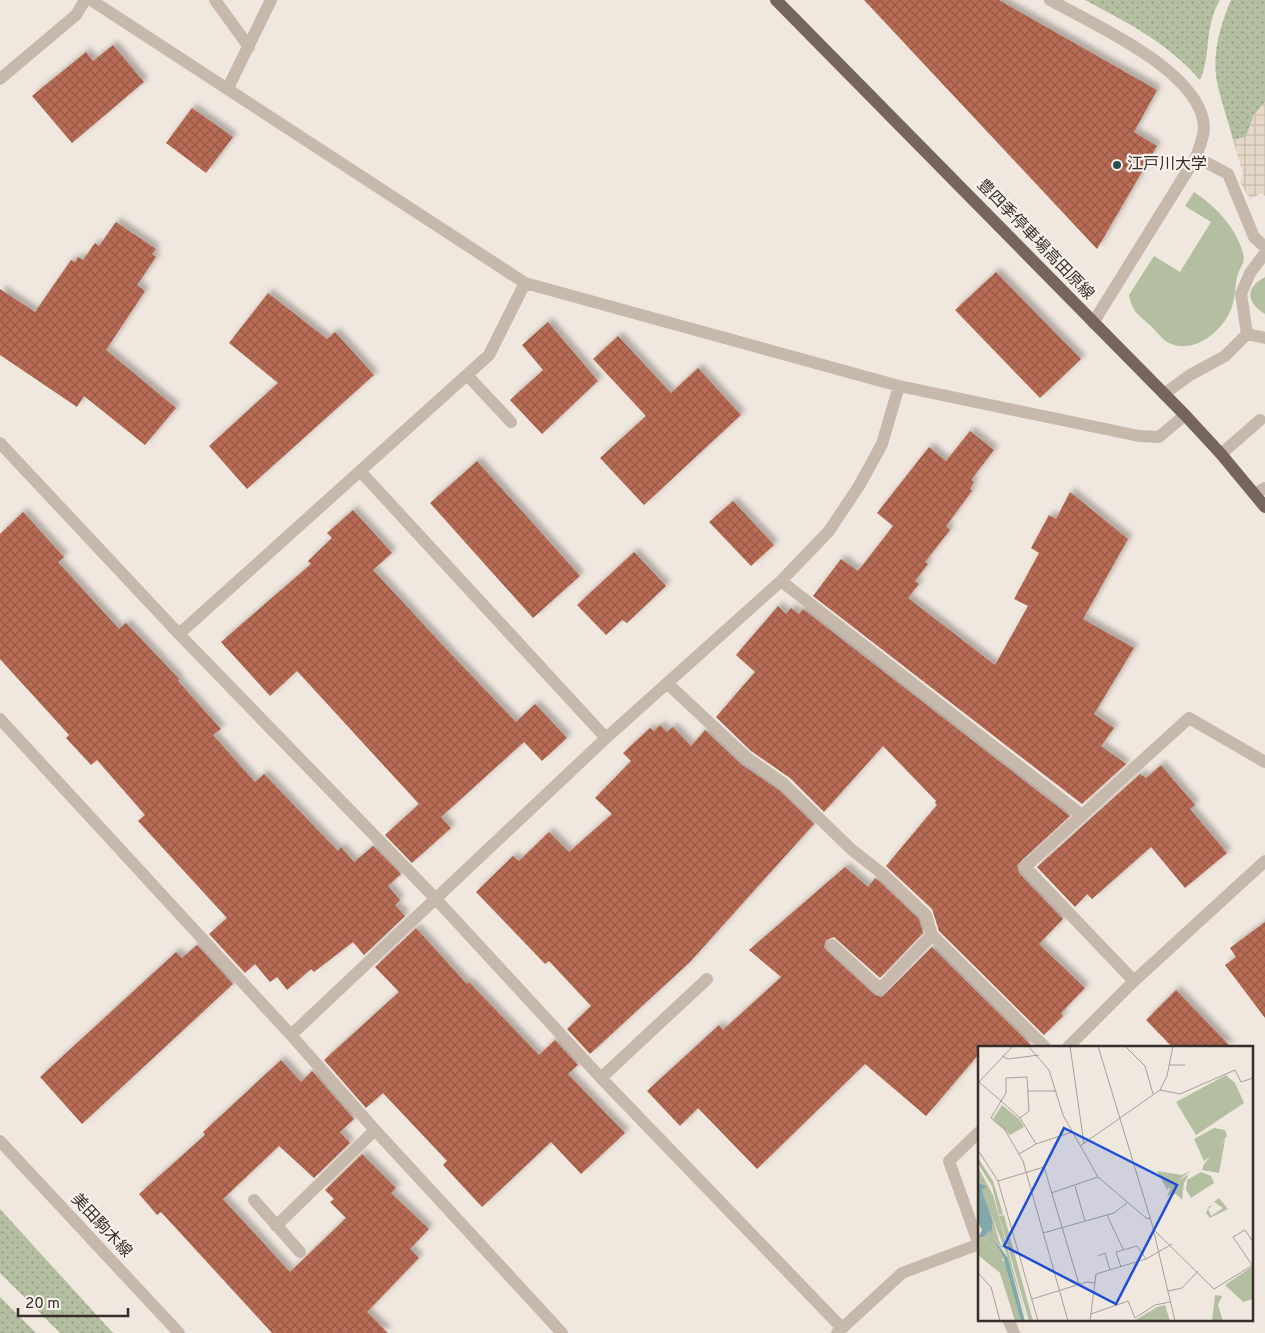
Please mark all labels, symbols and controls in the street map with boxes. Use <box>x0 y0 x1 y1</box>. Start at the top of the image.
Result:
place label: 江戸川大学 <box>1127 155 1207 175</box>
marker: 江戸川大学 <box>1111 159 1123 171</box>
street label: 豊四季停車場高田原線 <box>972 176 1098 304</box>
inset map <box>978 1046 1252 1320</box>
street label: 美田駒木線 <box>66 1190 136 1262</box>
scale bar <box>18 1286 128 1318</box>
text: 20 m <box>25 1295 60 1314</box>

